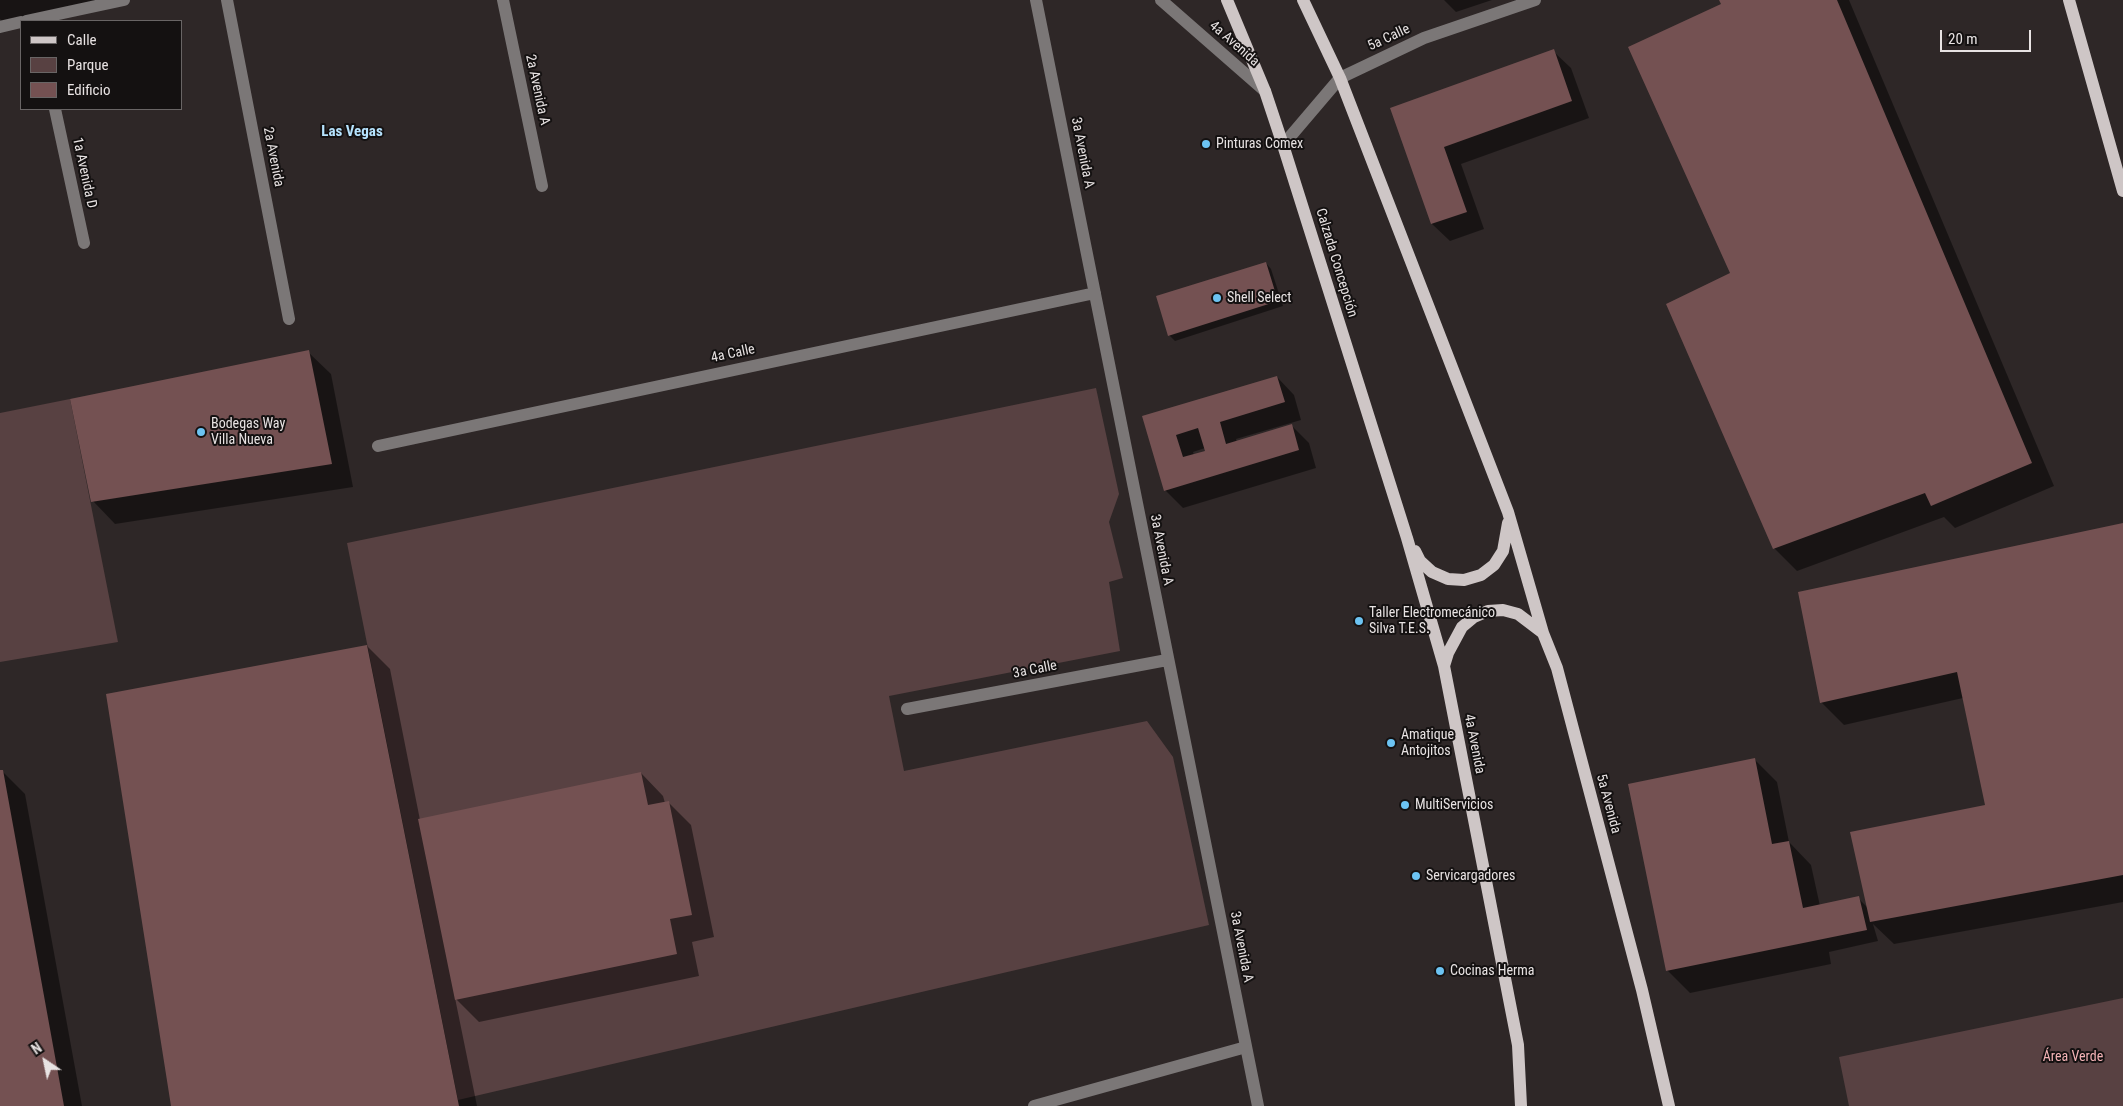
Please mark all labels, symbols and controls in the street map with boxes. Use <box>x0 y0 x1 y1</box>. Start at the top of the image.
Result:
street label: 4a Avenida <box>1206 18 1262 70</box>
legend <box>20 20 182 110</box>
scale bar <box>1943 20 2034 52</box>
street label: 5a Calle <box>1365 21 1413 55</box>
text: 20 m <box>1948 30 1978 48</box>
text: Calle <box>67 31 97 49</box>
street label: 2a Avenida A <box>521 53 553 127</box>
text: Parque <box>67 56 109 74</box>
text: Edificio <box>67 81 110 99</box>
street label: 3a Avenida A <box>1067 116 1097 190</box>
district label: Las Vegas <box>321 123 383 141</box>
street label: 2a Avenida <box>259 126 287 188</box>
street label: 1a Avenida D <box>68 136 100 210</box>
place label: Pinturas Comex <box>1216 136 1303 152</box>
marker: Pinturas Comex <box>1200 138 1212 150</box>
street label: Calzada Concepción <box>1311 207 1361 319</box>
place label: Shell Select <box>1227 290 1291 306</box>
marker: Shell Select <box>1211 292 1223 304</box>
street label: 4a Calle <box>710 341 756 367</box>
place label: Bodegas Way Villa Nueva <box>211 416 285 448</box>
marker: Bodegas Way Villa Nueva <box>195 426 207 438</box>
street label: 3a Avenida A <box>1146 513 1176 587</box>
place label: Taller Electromecánico Silva T.E.S. <box>1369 605 1495 638</box>
marker: Taller Electromecánico Silva T.E.S. <box>1353 615 1365 627</box>
street label: 3a Calle <box>1012 658 1058 682</box>
street label: 4a Avenida <box>1460 713 1488 775</box>
place label: Amatique Antojitos <box>1401 727 1454 760</box>
marker: Amatique Antojitos <box>1385 737 1397 749</box>
street label: 5a Avenida <box>1592 773 1624 835</box>
place label: MultiServicios <box>1415 797 1493 813</box>
marker: MultiServicios <box>1399 799 1411 811</box>
place label: Servicargadores <box>1426 868 1515 884</box>
marker: Servicargadores <box>1410 870 1422 882</box>
street label: 3a Avenida A <box>1226 910 1256 984</box>
place label: Cocinas Herma <box>1450 963 1534 979</box>
marker: Cocinas Herma <box>1434 965 1446 977</box>
north arrow <box>20 1036 70 1086</box>
text: N <box>29 1040 45 1058</box>
park label: Área Verde <box>2043 1049 2103 1065</box>

